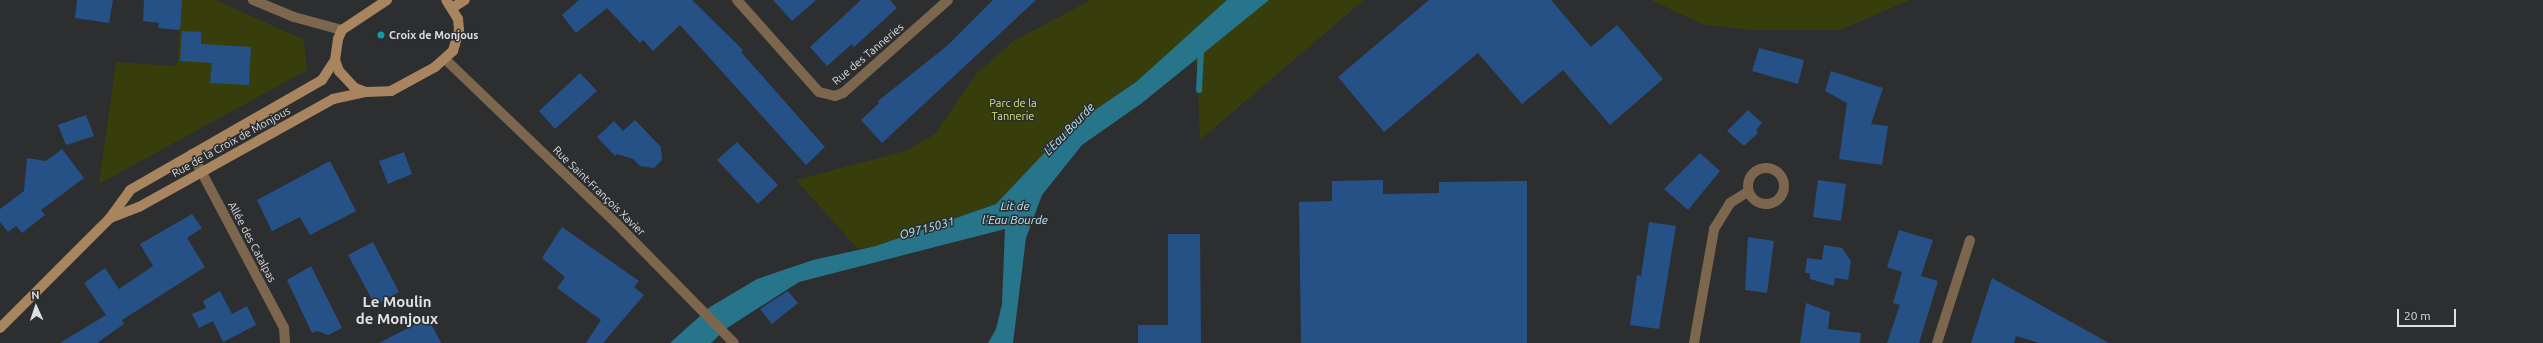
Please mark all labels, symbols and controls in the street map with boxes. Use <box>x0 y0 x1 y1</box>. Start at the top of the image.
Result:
street label: Rue des Tanneries <box>830 20 906 88</box>
place label: Croix de Monjous <box>389 28 478 42</box>
marker: Croix de Monjous <box>376 30 386 40</box>
park label: Parc de la Tannerie <box>989 97 1037 123</box>
water label: L'Eau Bourde <box>1041 100 1097 158</box>
street label: Rue de la Croix de Monjous <box>169 104 293 180</box>
street label: Rue Saint-François Xavier <box>550 143 648 239</box>
street label: Allée des Catalpas <box>225 199 279 285</box>
water label: Lit de l'Eau Bourde <box>982 199 1048 227</box>
water label: O9715031 <box>898 214 956 242</box>
north arrow <box>16 287 56 327</box>
text: N <box>31 289 40 301</box>
district label: Le Moulin de Monjoux <box>356 292 438 327</box>
scale bar <box>2399 301 2458 327</box>
text: 20 m <box>2404 309 2431 322</box>

